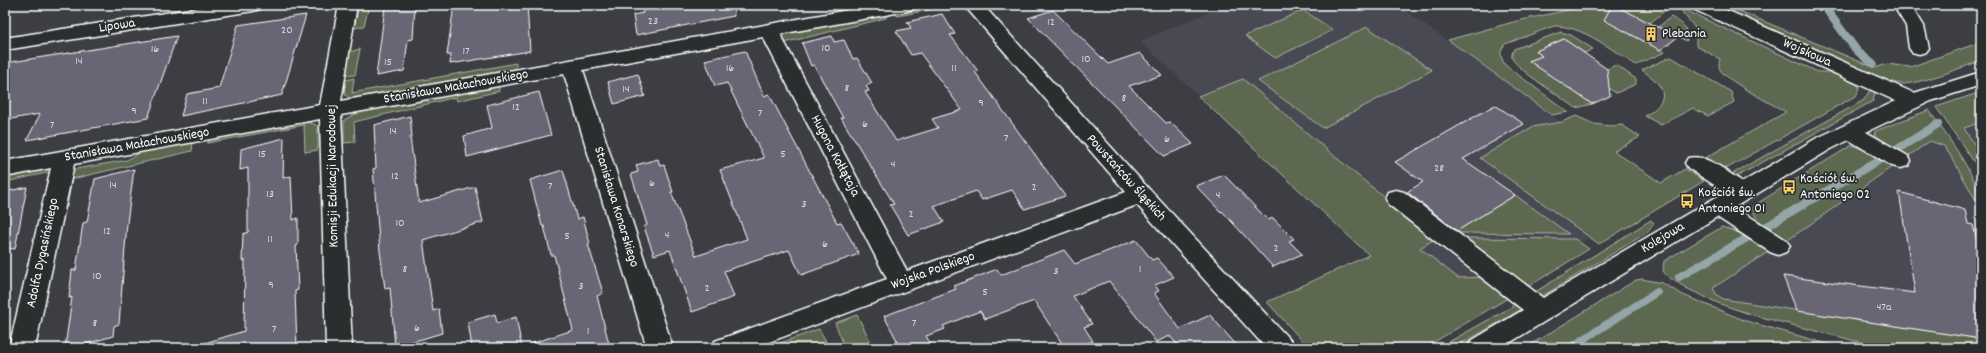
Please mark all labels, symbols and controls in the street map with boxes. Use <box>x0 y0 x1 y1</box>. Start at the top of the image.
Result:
street label: Lipowa <box>97 13 137 39</box>
house number: 23 <box>648 13 658 30</box>
house number: 12 <box>1047 14 1055 31</box>
house number: 20 <box>281 22 293 39</box>
place label: Plebania <box>1662 24 1707 44</box>
building icon: Plebania <box>1643 26 1659 42</box>
street label: Wojskowa <box>1779 33 1835 73</box>
house number: 10 <box>821 40 831 57</box>
house number: 16 <box>151 41 159 58</box>
house number: 17 <box>462 43 470 60</box>
house number: 10 <box>1081 51 1091 68</box>
house number: 14 <box>75 53 83 70</box>
house number: 15 <box>384 54 392 71</box>
house number: 16 <box>726 60 734 77</box>
house number: 11 <box>951 60 957 77</box>
street label: Stanisława Małachowskiego <box>382 64 530 110</box>
house number: 8 <box>845 80 850 97</box>
house number: 14 <box>622 81 630 98</box>
house number: 8 <box>1122 90 1127 107</box>
house number: 11 <box>202 93 208 110</box>
house number: 9 <box>978 95 984 112</box>
house number: 12 <box>512 99 520 116</box>
house number: 9 <box>131 103 137 120</box>
street label: Komisji Edukacji Narodowej <box>322 104 344 248</box>
house number: 7 <box>758 105 763 122</box>
street label: Hugona Kołłątaja <box>805 112 865 201</box>
house number: 6 <box>862 116 868 133</box>
house number: 7 <box>50 117 55 134</box>
street label: Stanisława Małachowskiego <box>63 122 211 168</box>
house number: 14 <box>389 123 397 140</box>
house number: 7 <box>1004 130 1009 147</box>
street label: Powstańców Śląskich <box>1081 130 1171 226</box>
house number: 6 <box>1164 131 1170 148</box>
street label: Stanisława Konarskiego <box>588 144 644 270</box>
house number: 15 <box>258 146 266 163</box>
house number: 5 <box>780 146 786 163</box>
house number: 4 <box>891 156 896 173</box>
house number: 28 <box>1434 160 1444 177</box>
house number: 12 <box>391 168 399 185</box>
place label: Kościół św. Antoniego 02 <box>1800 169 1870 205</box>
house number: 6 <box>649 175 655 192</box>
house number: 14 <box>109 177 117 194</box>
house number: 7 <box>548 178 553 195</box>
house number: 2 <box>1031 179 1037 196</box>
bus stop icon: Kościół św. Antoniego 02 <box>1781 179 1797 195</box>
place label: Kościół św. Antoniego 01 <box>1698 183 1765 219</box>
house number: 13 <box>266 186 274 203</box>
house number: 4 <box>1216 187 1221 204</box>
bus stop icon: Kościół św. Antoniego 01 <box>1679 193 1695 209</box>
street label: Adolfa Dygasińskiego <box>22 196 64 310</box>
house number: 3 <box>801 196 807 213</box>
house number: 2 <box>908 206 914 223</box>
house number: 10 <box>395 215 405 232</box>
street label: Kolejowa <box>1637 217 1689 259</box>
house number: 12 <box>103 223 111 240</box>
house number: 4 <box>665 227 670 244</box>
house number: 5 <box>564 228 570 245</box>
house number: 11 <box>267 231 273 248</box>
house number: 6 <box>822 236 828 253</box>
house number: 2 <box>1273 240 1279 257</box>
street label: Wojska Polskiego <box>888 247 978 295</box>
house number: 8 <box>403 261 408 278</box>
house number: 1 <box>1139 261 1141 278</box>
house number: 3 <box>1053 263 1059 280</box>
house number: 10 <box>92 268 102 285</box>
house number: 9 <box>268 277 274 294</box>
house number: 3 <box>578 278 584 295</box>
house number: 2 <box>704 280 710 297</box>
house number: 5 <box>982 284 988 301</box>
house number: 47a <box>1876 299 1892 316</box>
house number: 8 <box>93 315 98 332</box>
house number: 7 <box>912 315 917 332</box>
house number: 6 <box>414 320 420 337</box>
house number: 7 <box>272 321 277 338</box>
house number: 1 <box>587 323 589 340</box>

